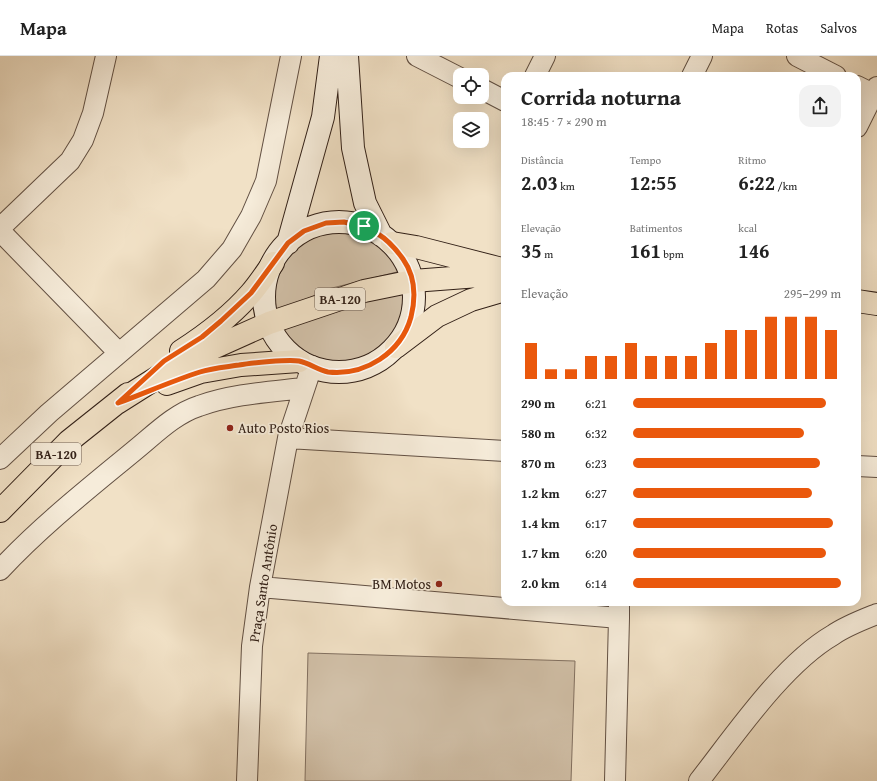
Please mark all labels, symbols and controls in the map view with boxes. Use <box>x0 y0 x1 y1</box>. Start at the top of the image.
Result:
text: Mapa <box>20 14 67 42</box>
text: Mapa <box>712 18 744 38</box>
text: Rotas <box>766 18 798 38</box>
text: Salvos <box>820 18 857 38</box>
map controls <box>453 68 489 148</box>
button: locate <box>453 68 489 104</box>
text: Corrida noturna <box>521 81 681 113</box>
button: share <box>799 85 841 127</box>
button: layers <box>453 112 489 148</box>
text: 18:45 · 7 × 290 m <box>521 112 607 131</box>
text: Distância <box>521 152 564 168</box>
text: Tempo <box>630 152 661 168</box>
text: Ritmo <box>738 152 766 168</box>
text: 2.03 <box>521 168 558 197</box>
text: 12:55 <box>630 168 677 197</box>
text: 6:22 <box>738 168 775 197</box>
text: km <box>558 178 575 194</box>
text: /km <box>775 178 797 194</box>
pin <box>347 209 381 243</box>
icon: arrive <box>353 215 375 237</box>
text: Elevação <box>521 220 561 236</box>
text: Batimentos <box>630 220 682 236</box>
text: kcal <box>738 220 757 236</box>
text: 35 <box>521 236 542 265</box>
text: 161 <box>630 236 661 265</box>
text: 146 <box>738 236 769 265</box>
text: m <box>542 246 553 262</box>
text: bpm <box>661 246 684 262</box>
text: Elevação <box>521 284 568 303</box>
text: 295–299 m <box>784 284 841 303</box>
road number: BA-120 <box>315 288 365 310</box>
text: 290 m <box>521 394 555 413</box>
text: 6:21 <box>585 394 607 413</box>
place label: Auto Posto Rios <box>238 418 329 438</box>
marker: Auto Posto Rios <box>225 423 235 433</box>
text: 580 m <box>521 424 555 443</box>
text: 6:32 <box>585 424 607 443</box>
road number: BA-120 <box>31 443 81 465</box>
text: 870 m <box>521 454 555 473</box>
text: 6:23 <box>585 454 607 473</box>
text: 1.2 km <box>521 484 560 503</box>
text: 6:27 <box>585 484 607 503</box>
text: 1.4 km <box>521 514 560 533</box>
text: 6:17 <box>585 514 607 533</box>
street label: Praça Santo Antônio <box>244 522 282 644</box>
text: 1.7 km <box>521 544 560 563</box>
text: 6:20 <box>585 544 607 563</box>
place label: BM Motos <box>372 574 431 594</box>
text: 2.0 km <box>521 574 560 593</box>
text: 6:14 <box>585 574 607 593</box>
marker: BM Motos <box>434 579 444 589</box>

